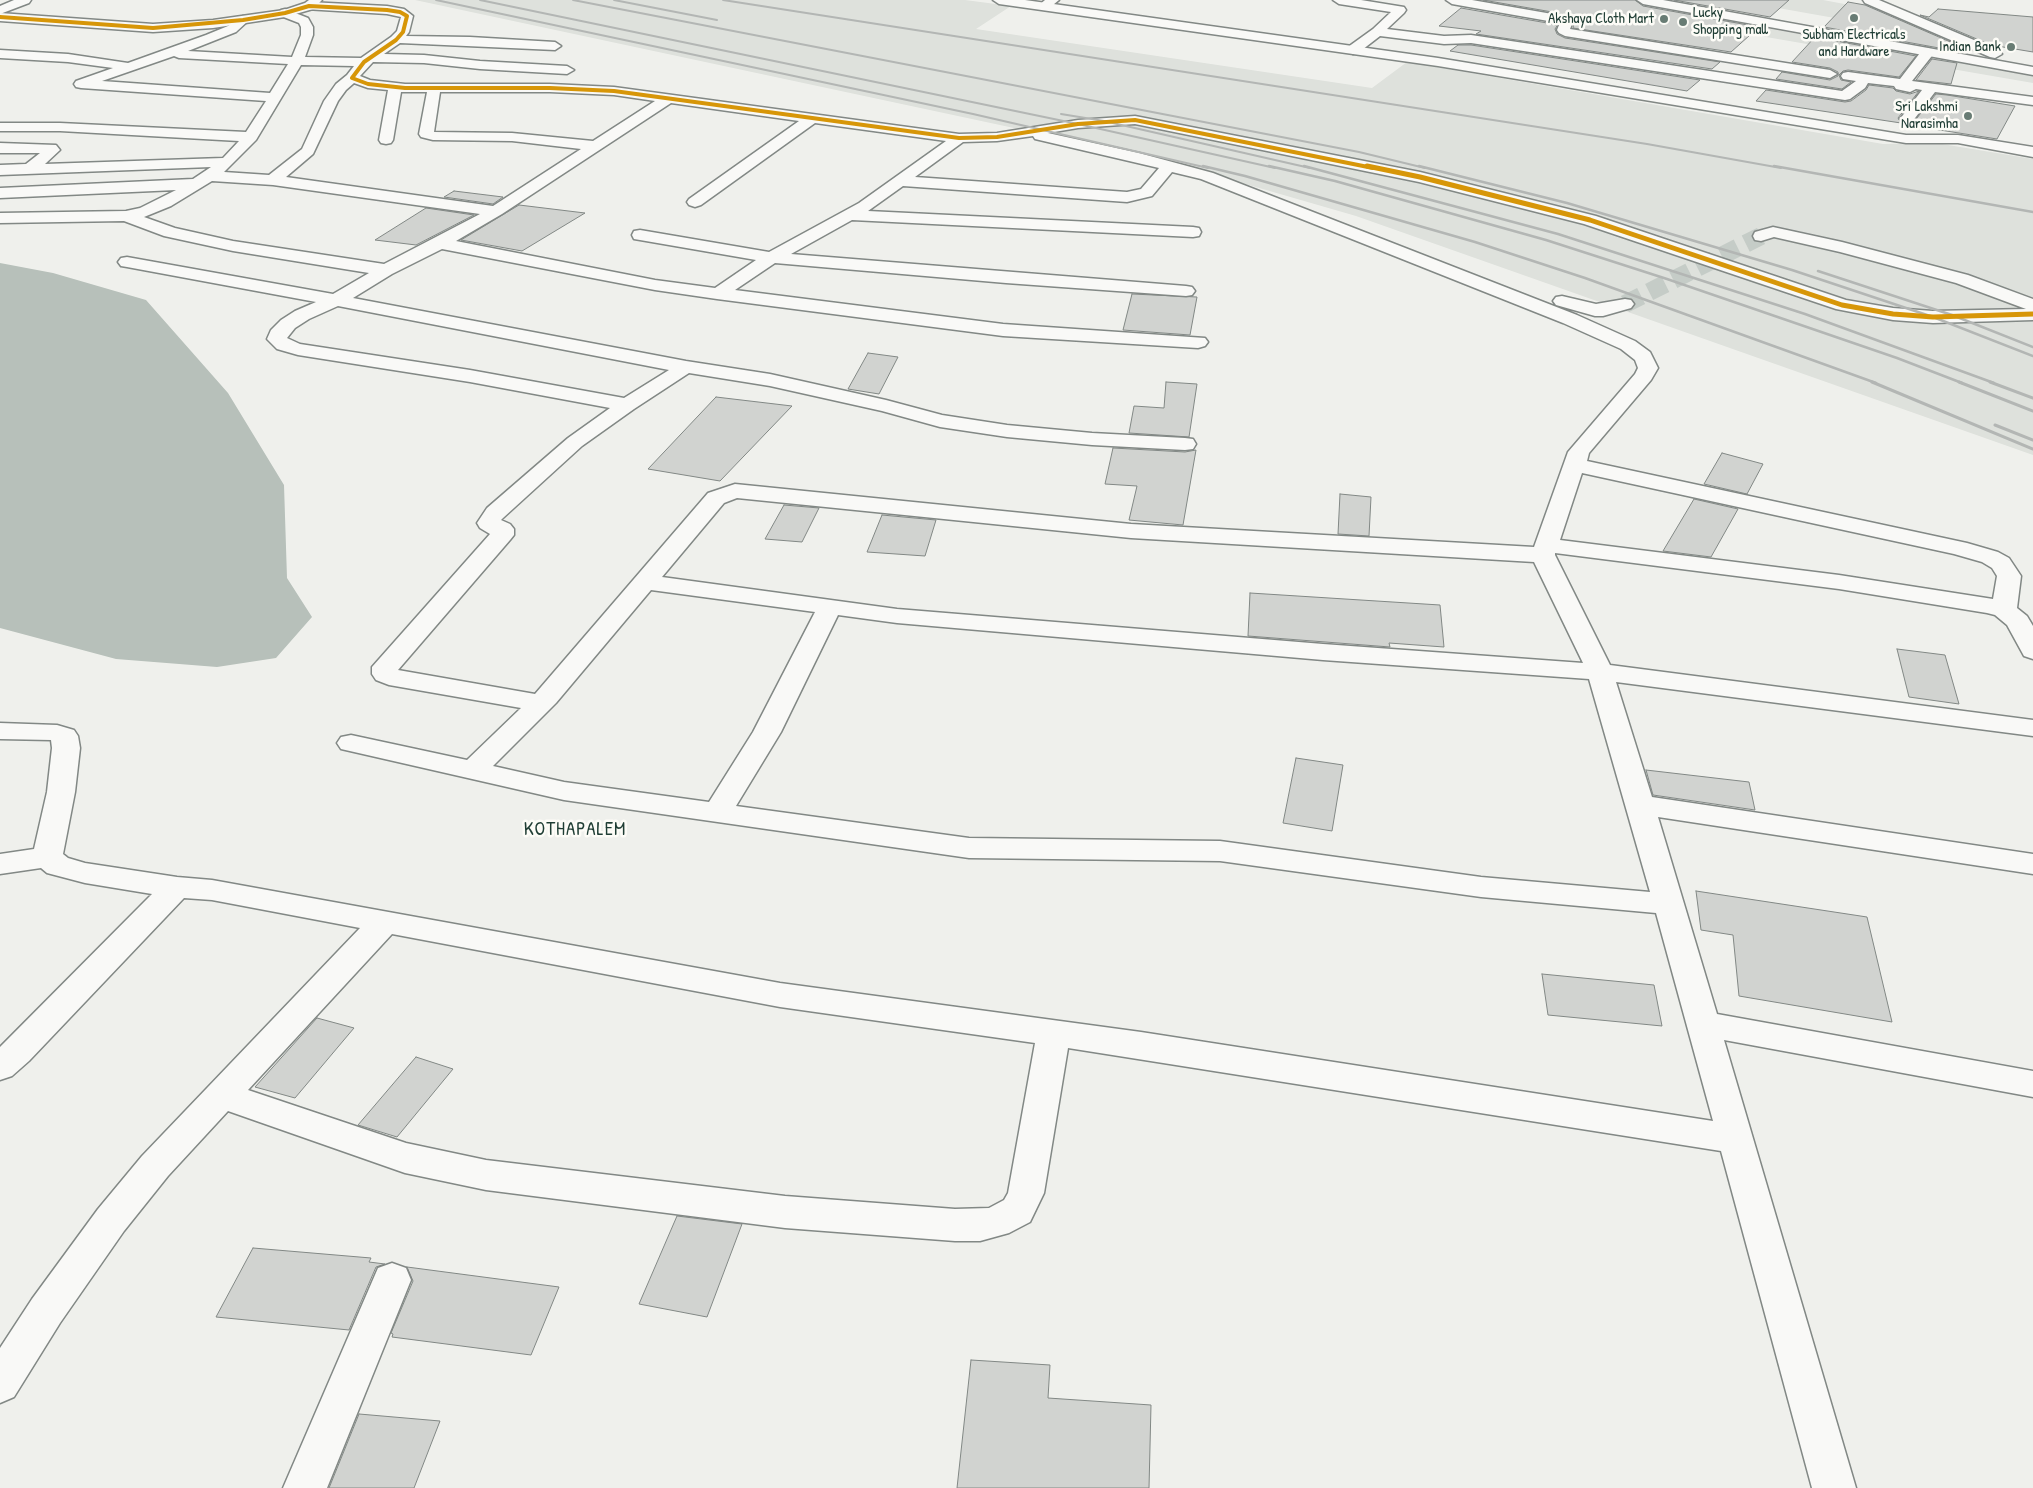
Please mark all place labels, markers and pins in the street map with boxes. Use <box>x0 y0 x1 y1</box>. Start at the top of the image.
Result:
place label: Lucky Shopping mall <box>1693 4 1768 39</box>
place label: Akshaya Cloth Mart <box>1548 10 1654 28</box>
marker: Subham Electricals and Hardware <box>1848 12 1860 24</box>
marker: Akshaya Cloth Mart <box>1658 13 1670 25</box>
marker: Lucky Shopping mall <box>1677 16 1689 28</box>
place label: Subham Electricals and Hardware <box>1802 26 1906 61</box>
place label: Indian Bank <box>1939 38 2001 56</box>
marker: Indian Bank <box>2005 41 2017 53</box>
place label: Sri Lakshmi Narasimha <box>1895 98 1958 133</box>
marker: Sri Lakshmi Narasimha <box>1962 110 1974 122</box>

